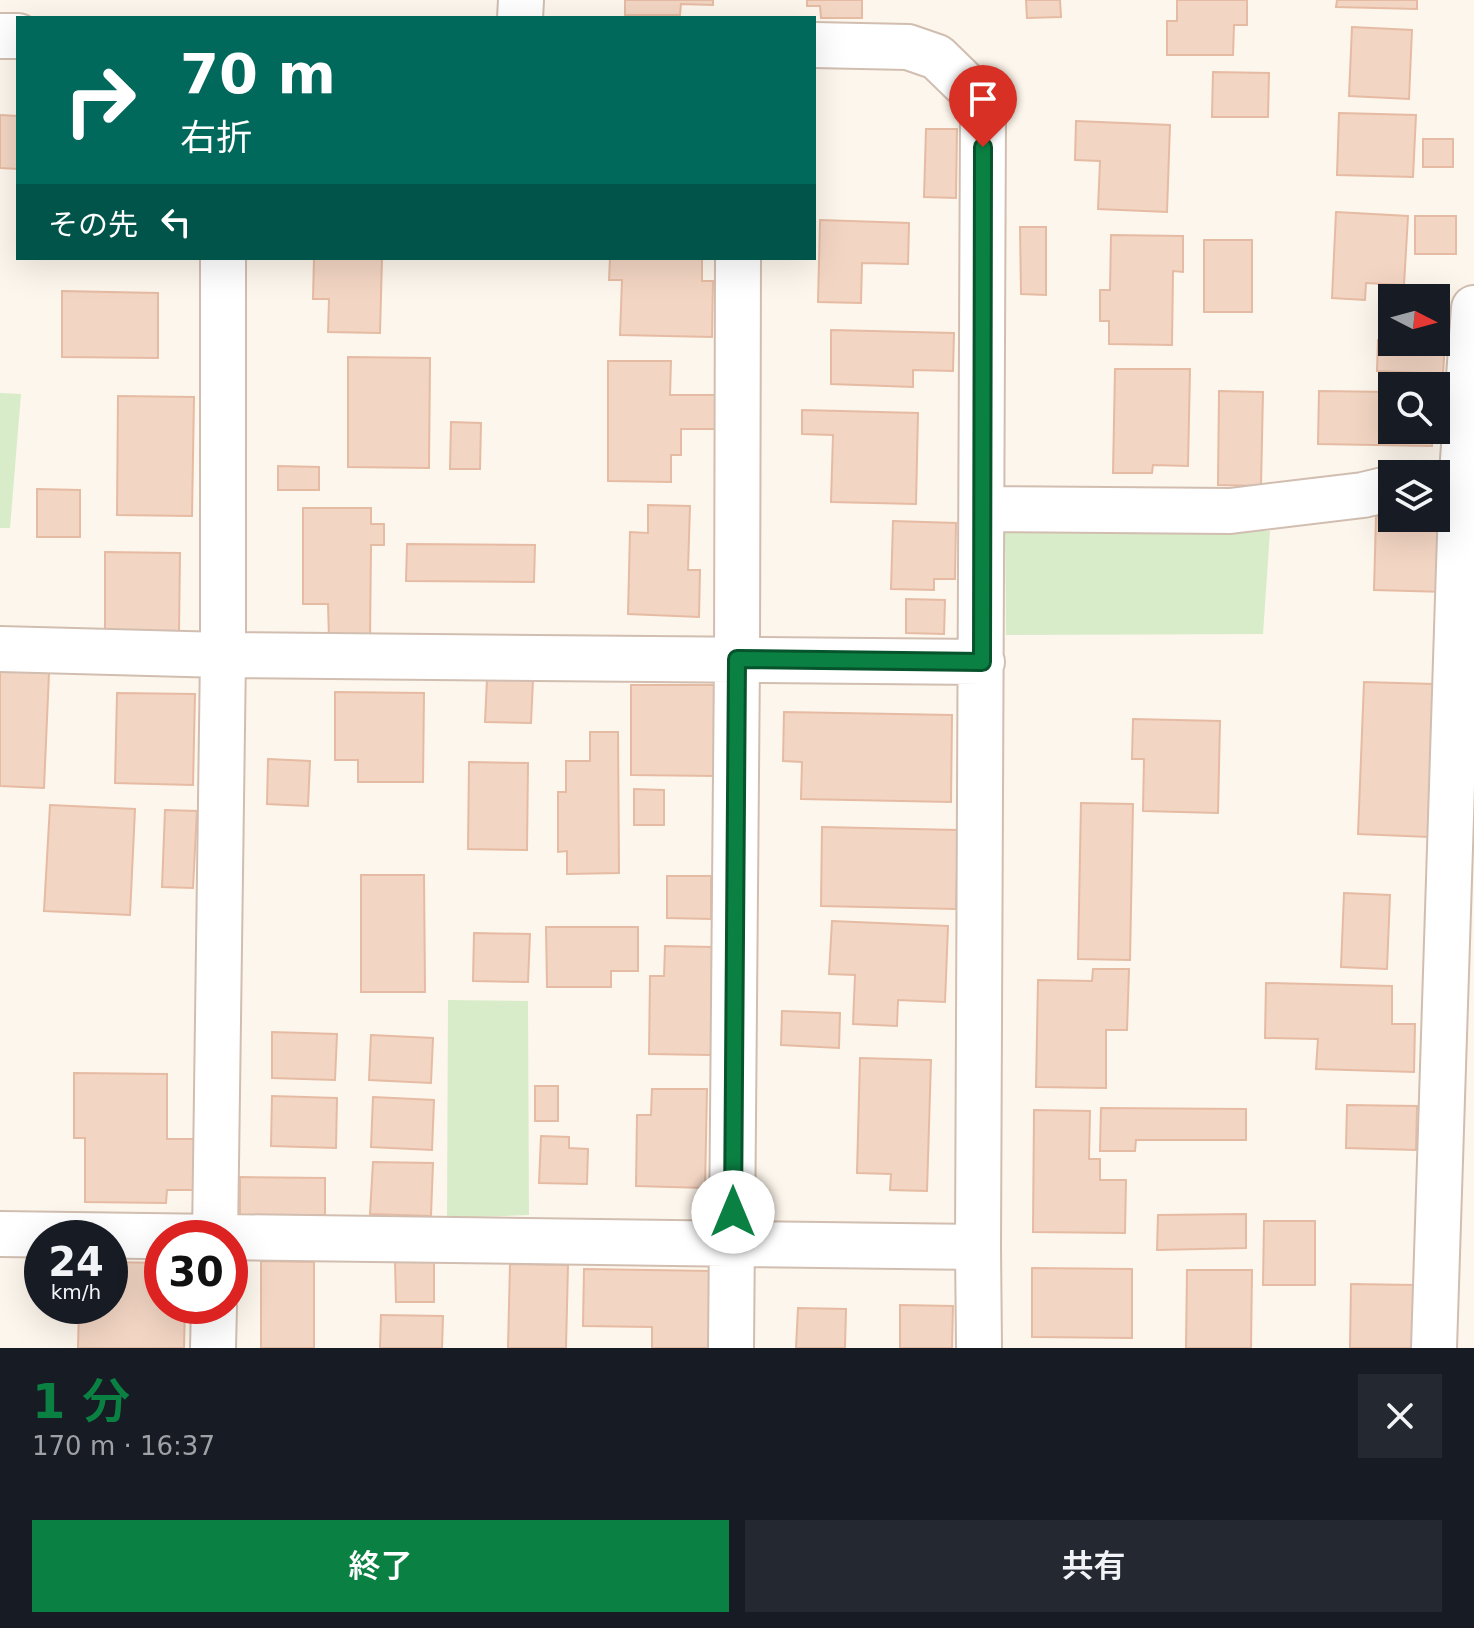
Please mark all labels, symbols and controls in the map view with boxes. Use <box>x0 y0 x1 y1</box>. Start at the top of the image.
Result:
text: 70 m <box>180 41 336 106</box>
icon: right <box>48 48 152 152</box>
pin <box>949 65 1017 147</box>
icon: arrive <box>961 77 1005 121</box>
text: 右折 <box>180 117 252 158</box>
icon: left <box>154 200 198 244</box>
text: その先 <box>48 207 138 242</box>
north arrow <box>1378 284 1450 356</box>
map controls <box>1378 284 1450 532</box>
button: search <box>1378 372 1450 444</box>
button: layers <box>1378 460 1450 532</box>
position arrow <box>691 1170 775 1254</box>
speed limit sign: 30 <box>144 1220 248 1324</box>
text: 24 <box>48 1239 104 1285</box>
text: km/h <box>51 1280 101 1304</box>
text: 1 分 <box>32 1373 130 1429</box>
button: close <box>1358 1374 1442 1458</box>
text: 170 m · 16:37 <box>32 1431 215 1461</box>
button: 終了 <box>32 1520 729 1612</box>
button: 共有 <box>745 1520 1442 1612</box>

